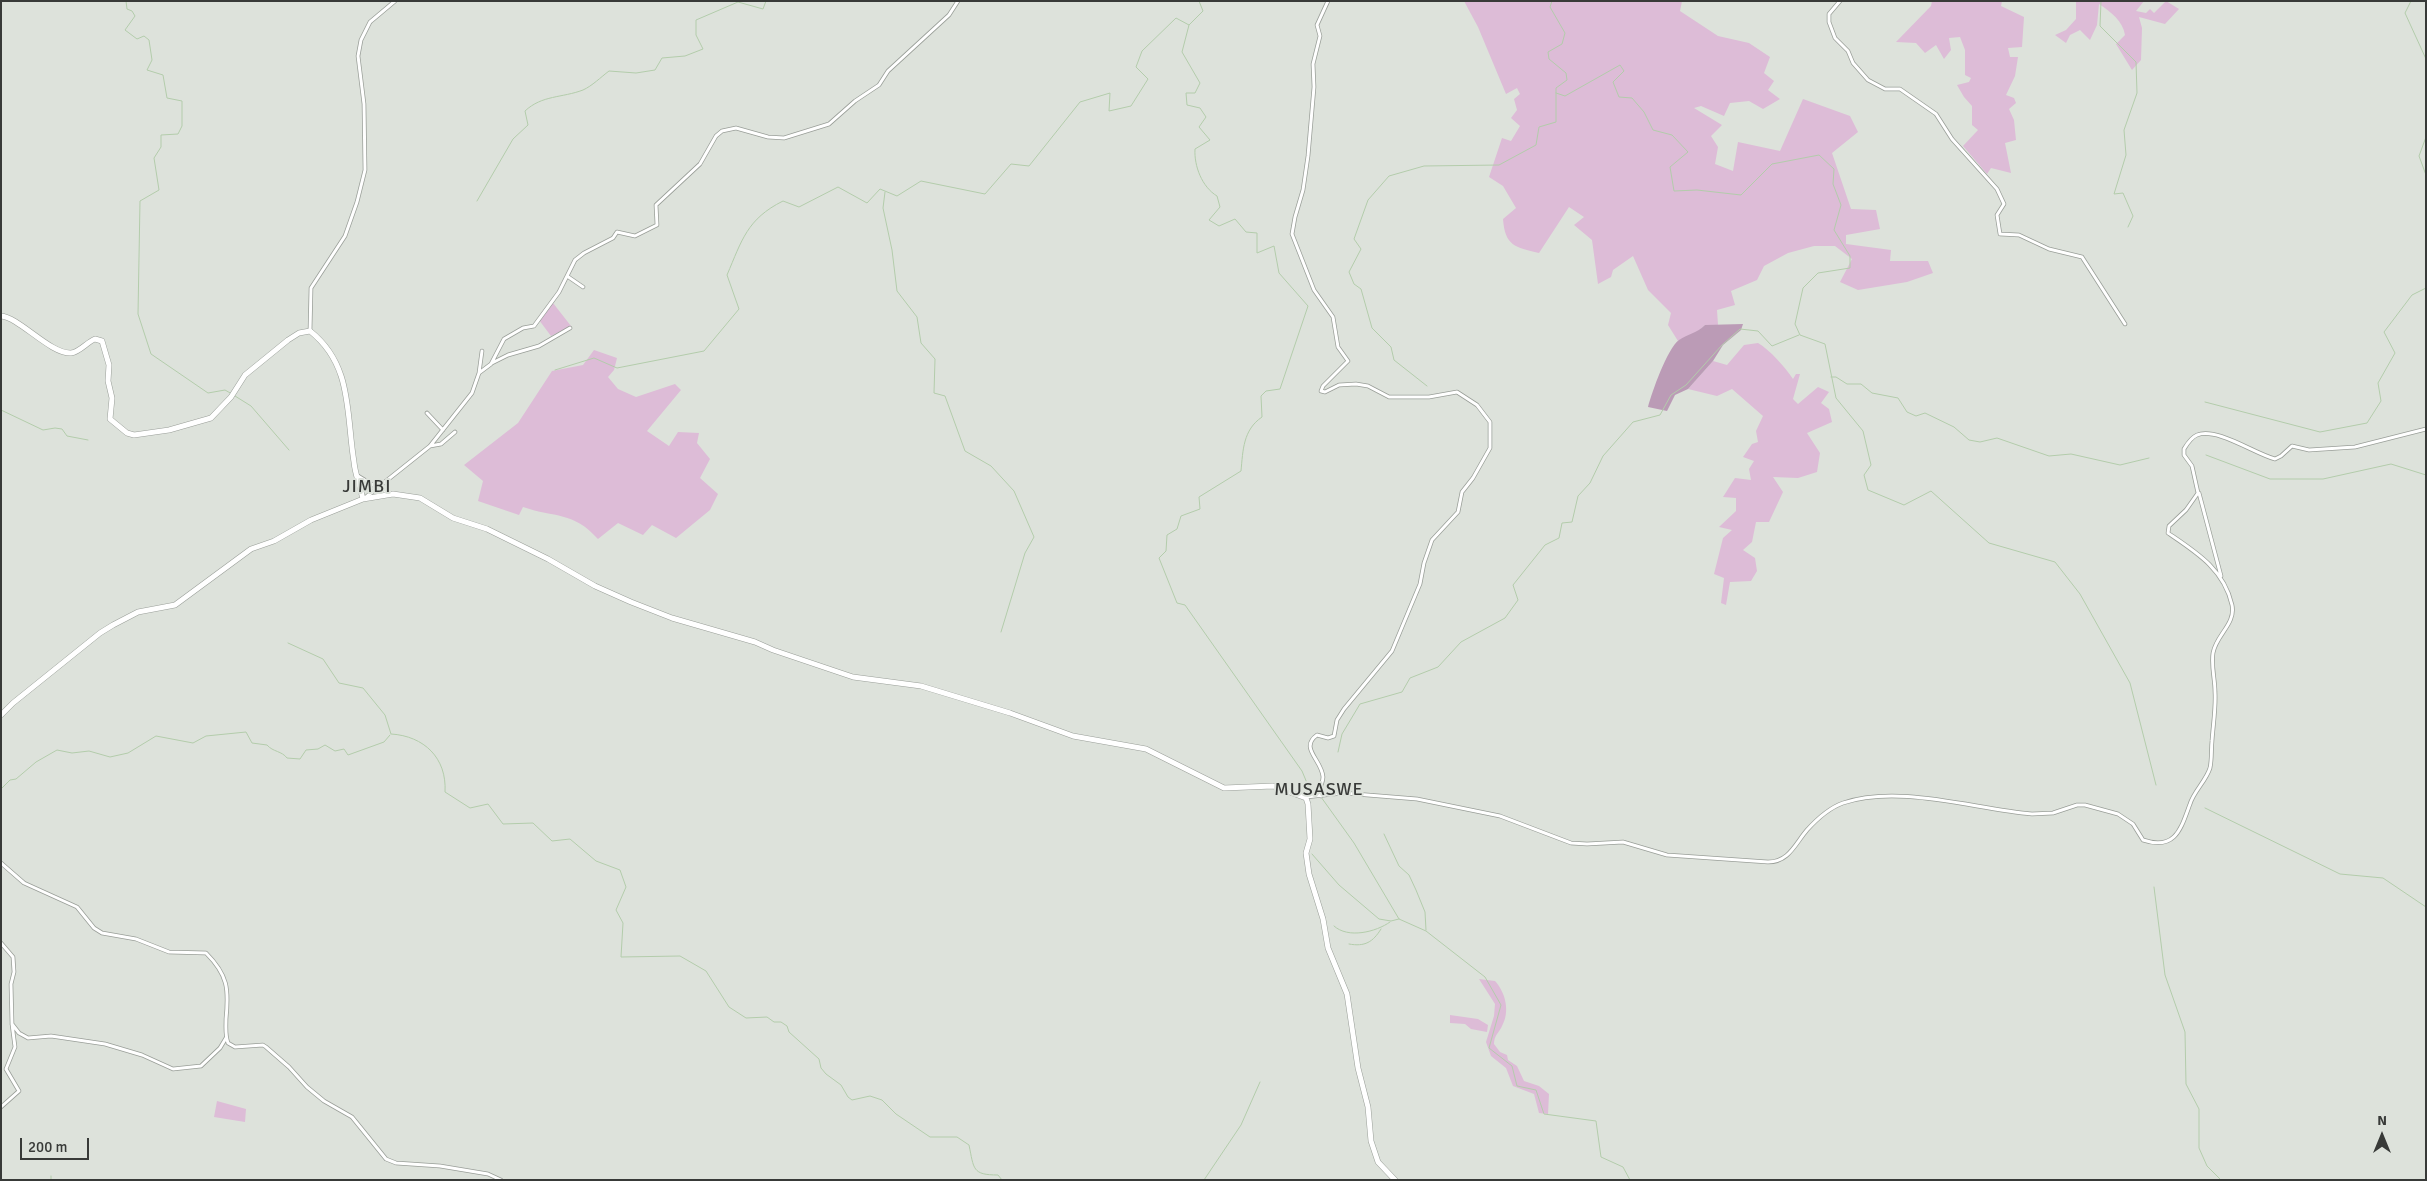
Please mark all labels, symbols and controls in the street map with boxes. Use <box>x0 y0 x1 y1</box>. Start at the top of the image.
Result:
district label: JIMBI <box>342 476 392 498</box>
district label: MUSASWE <box>1273 779 1365 801</box>
north arrow <box>2357 1111 2407 1161</box>
text: N <box>2377 1112 2387 1129</box>
scale bar <box>22 1128 91 1160</box>
text: 200 m <box>28 1138 68 1156</box>

